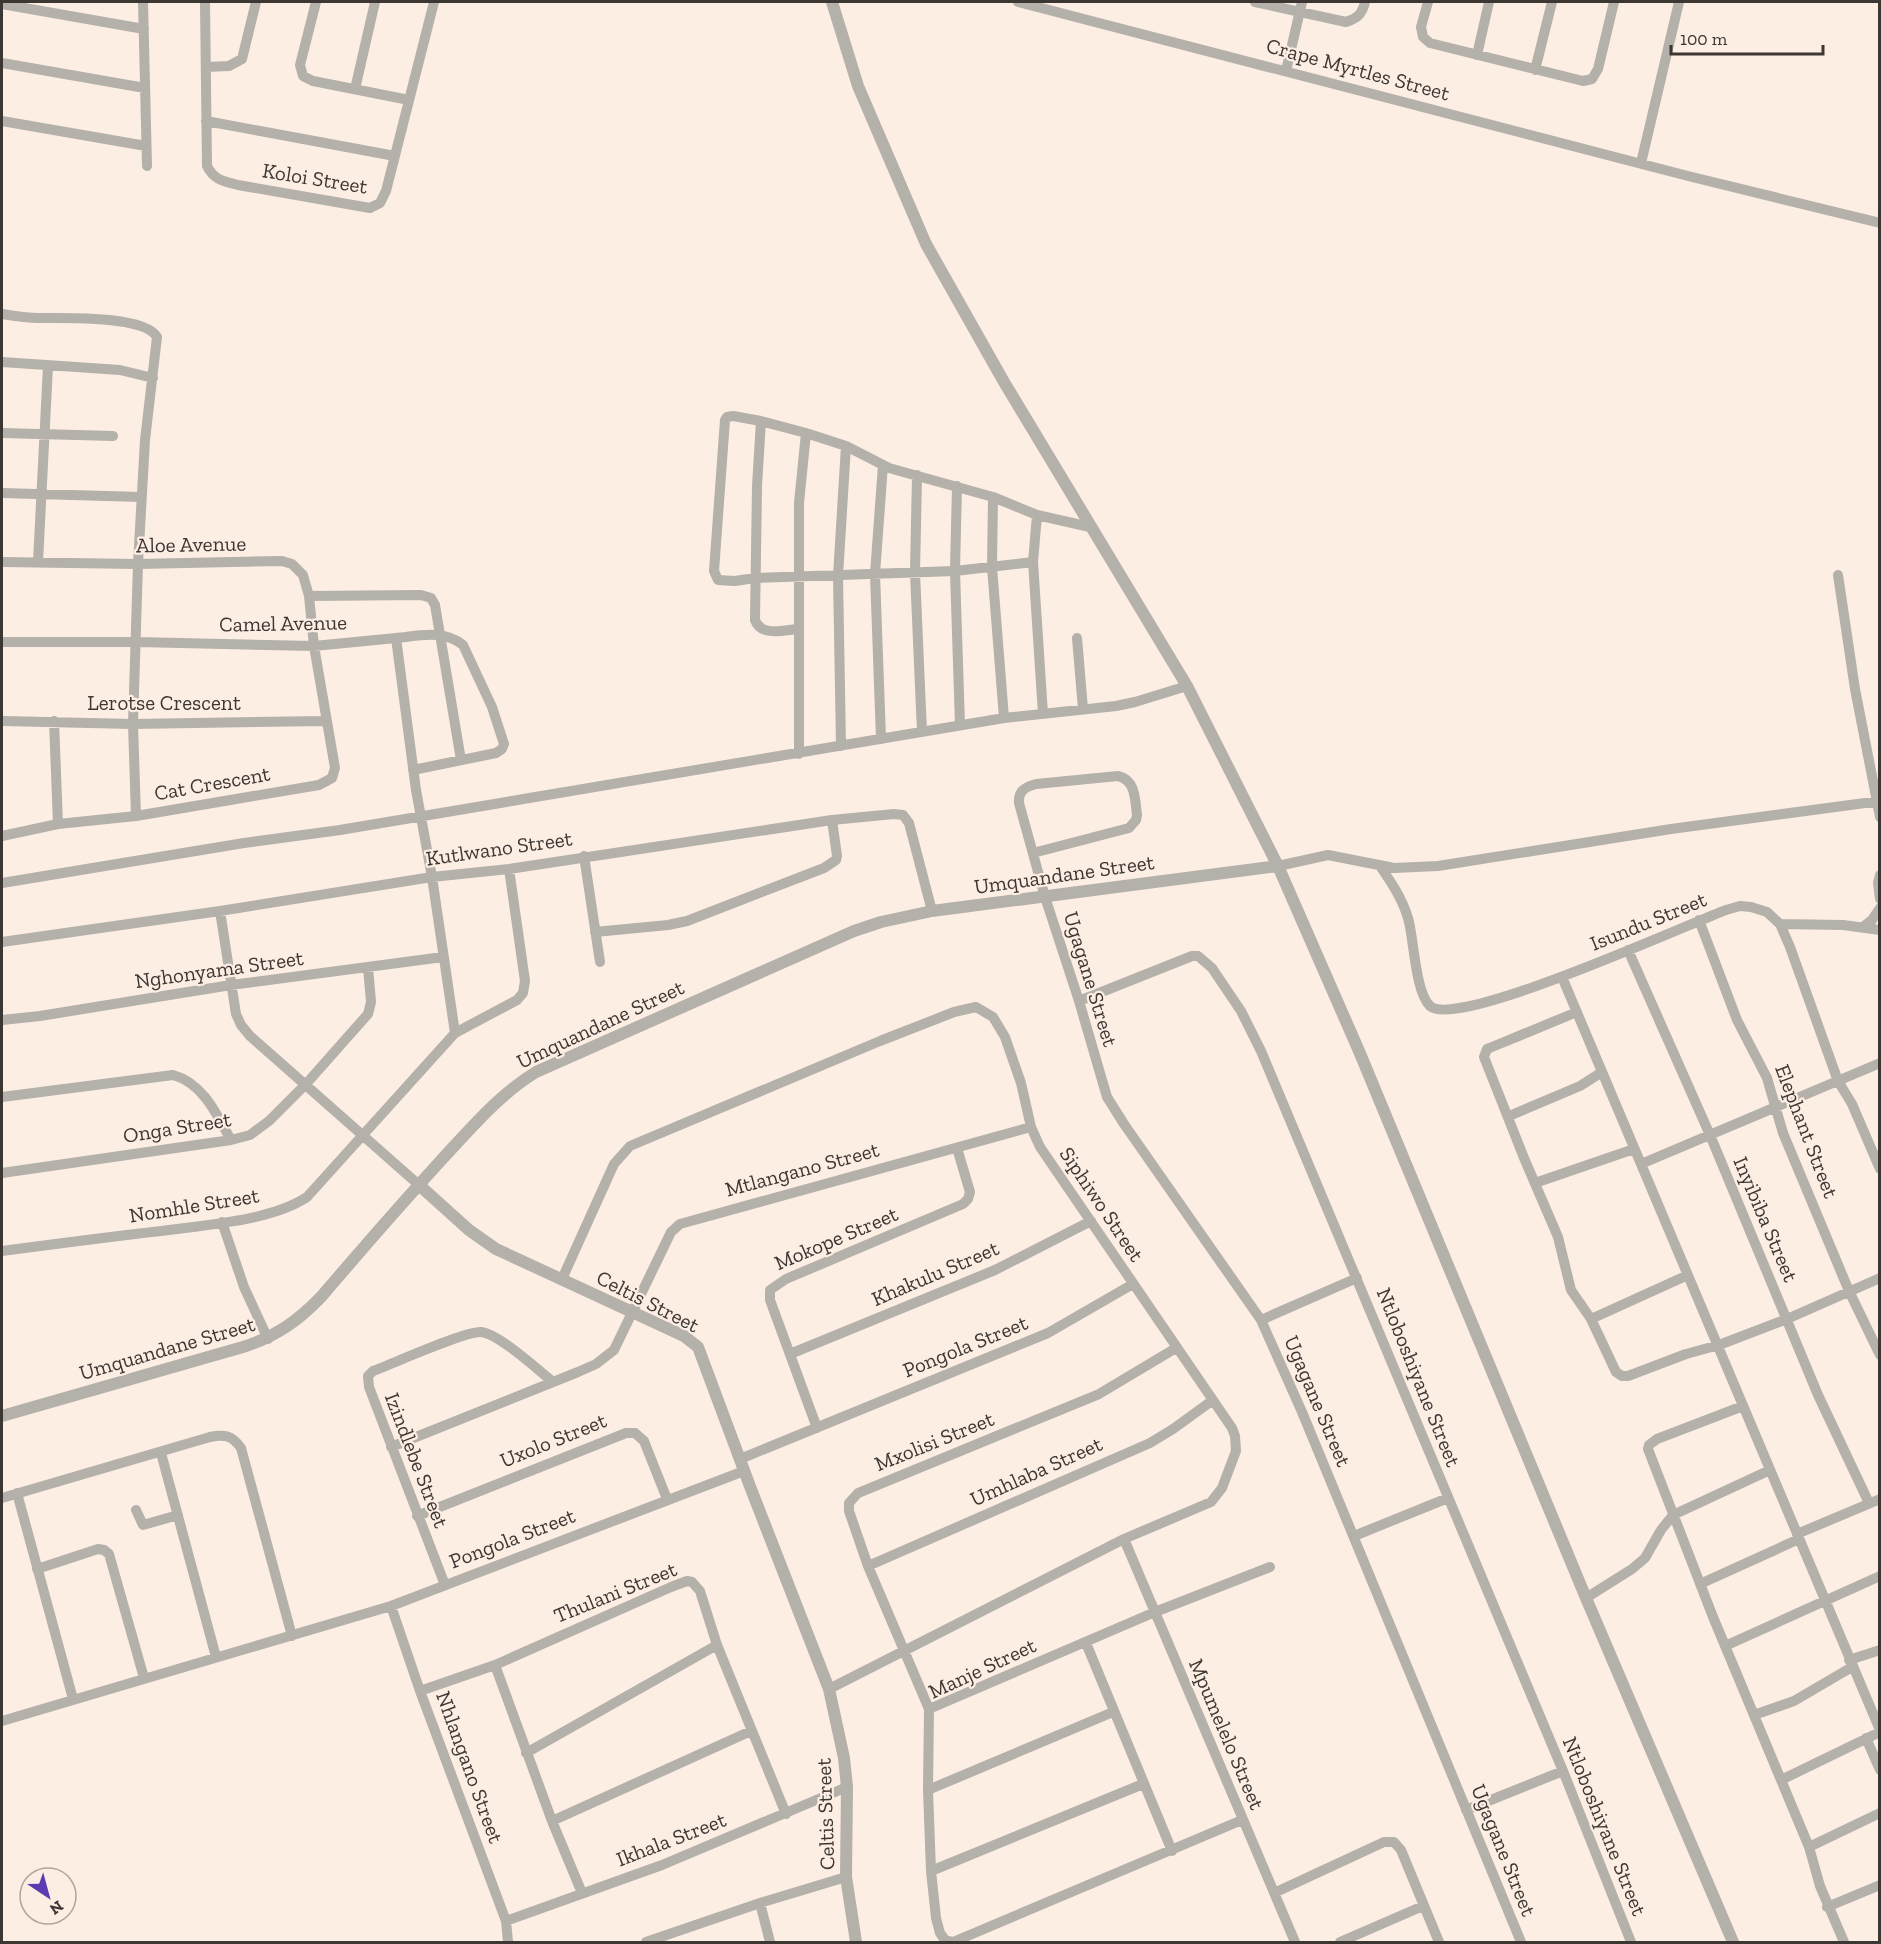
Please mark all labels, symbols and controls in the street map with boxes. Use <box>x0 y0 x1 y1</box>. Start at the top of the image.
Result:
scale bar <box>1671 18 1822 56</box>
text: 100 m <box>1680 28 1728 50</box>
street label: Crape Myrtles Street <box>1264 33 1453 106</box>
street label: Koloi Street <box>261 157 370 199</box>
street label: Aloe Avenue <box>136 531 247 557</box>
street label: Camel Avenue <box>219 609 347 637</box>
street label: Lerotse Crescent <box>87 690 241 715</box>
street label: Cat Crescent <box>152 760 272 805</box>
street label: Kutlwano Street <box>424 825 574 871</box>
street label: Umquandane Street <box>972 849 1156 899</box>
street label: Isundu Street <box>1586 886 1710 956</box>
street label: Ugagane Street <box>1059 909 1123 1050</box>
street label: Nghonyama Street <box>133 945 305 993</box>
street label: Umquandane Street <box>512 974 688 1074</box>
street label: Elephant Street <box>1770 1061 1844 1202</box>
street label: Onga Street <box>121 1106 233 1148</box>
street label: Mtlangano Street <box>722 1136 882 1202</box>
street label: Siphiwo Street <box>1055 1142 1150 1266</box>
street label: Inyibiba Street <box>1728 1153 1804 1286</box>
street label: Nomhle Street <box>127 1182 261 1228</box>
street label: Mokope Street <box>771 1201 902 1275</box>
street label: Khakulu Street <box>868 1235 1002 1311</box>
street label: Celtis Street <box>592 1264 704 1338</box>
street label: Ntloboshiyane Street <box>1372 1284 1466 1470</box>
street label: Pongola Street <box>899 1310 1031 1382</box>
street label: Umquandane Street <box>76 1311 258 1385</box>
street label: Ugagane Street <box>1279 1332 1357 1470</box>
street label: Izindlebe Street <box>380 1389 454 1531</box>
street label: Mxolisi Street <box>871 1406 997 1476</box>
street label: Uxolo Street <box>496 1407 610 1473</box>
street label: Umhlaba Street <box>966 1431 1106 1511</box>
street label: Pongola Street <box>446 1503 579 1573</box>
street label: Thulani Street <box>550 1556 680 1628</box>
street label: Manje Street <box>924 1632 1040 1705</box>
street label: Mpumelelo Street <box>1184 1655 1270 1813</box>
street label: Nhlangano Street <box>431 1688 509 1846</box>
street label: Ntloboshiyane Street <box>1558 1733 1652 1919</box>
street label: Celtis Street <box>811 1757 839 1870</box>
street label: Ugagane Street <box>1466 1781 1542 1920</box>
street label: Ikhala Street <box>613 1807 730 1871</box>
north arrow <box>18 1866 78 1926</box>
text: N <box>46 1896 67 1919</box>

